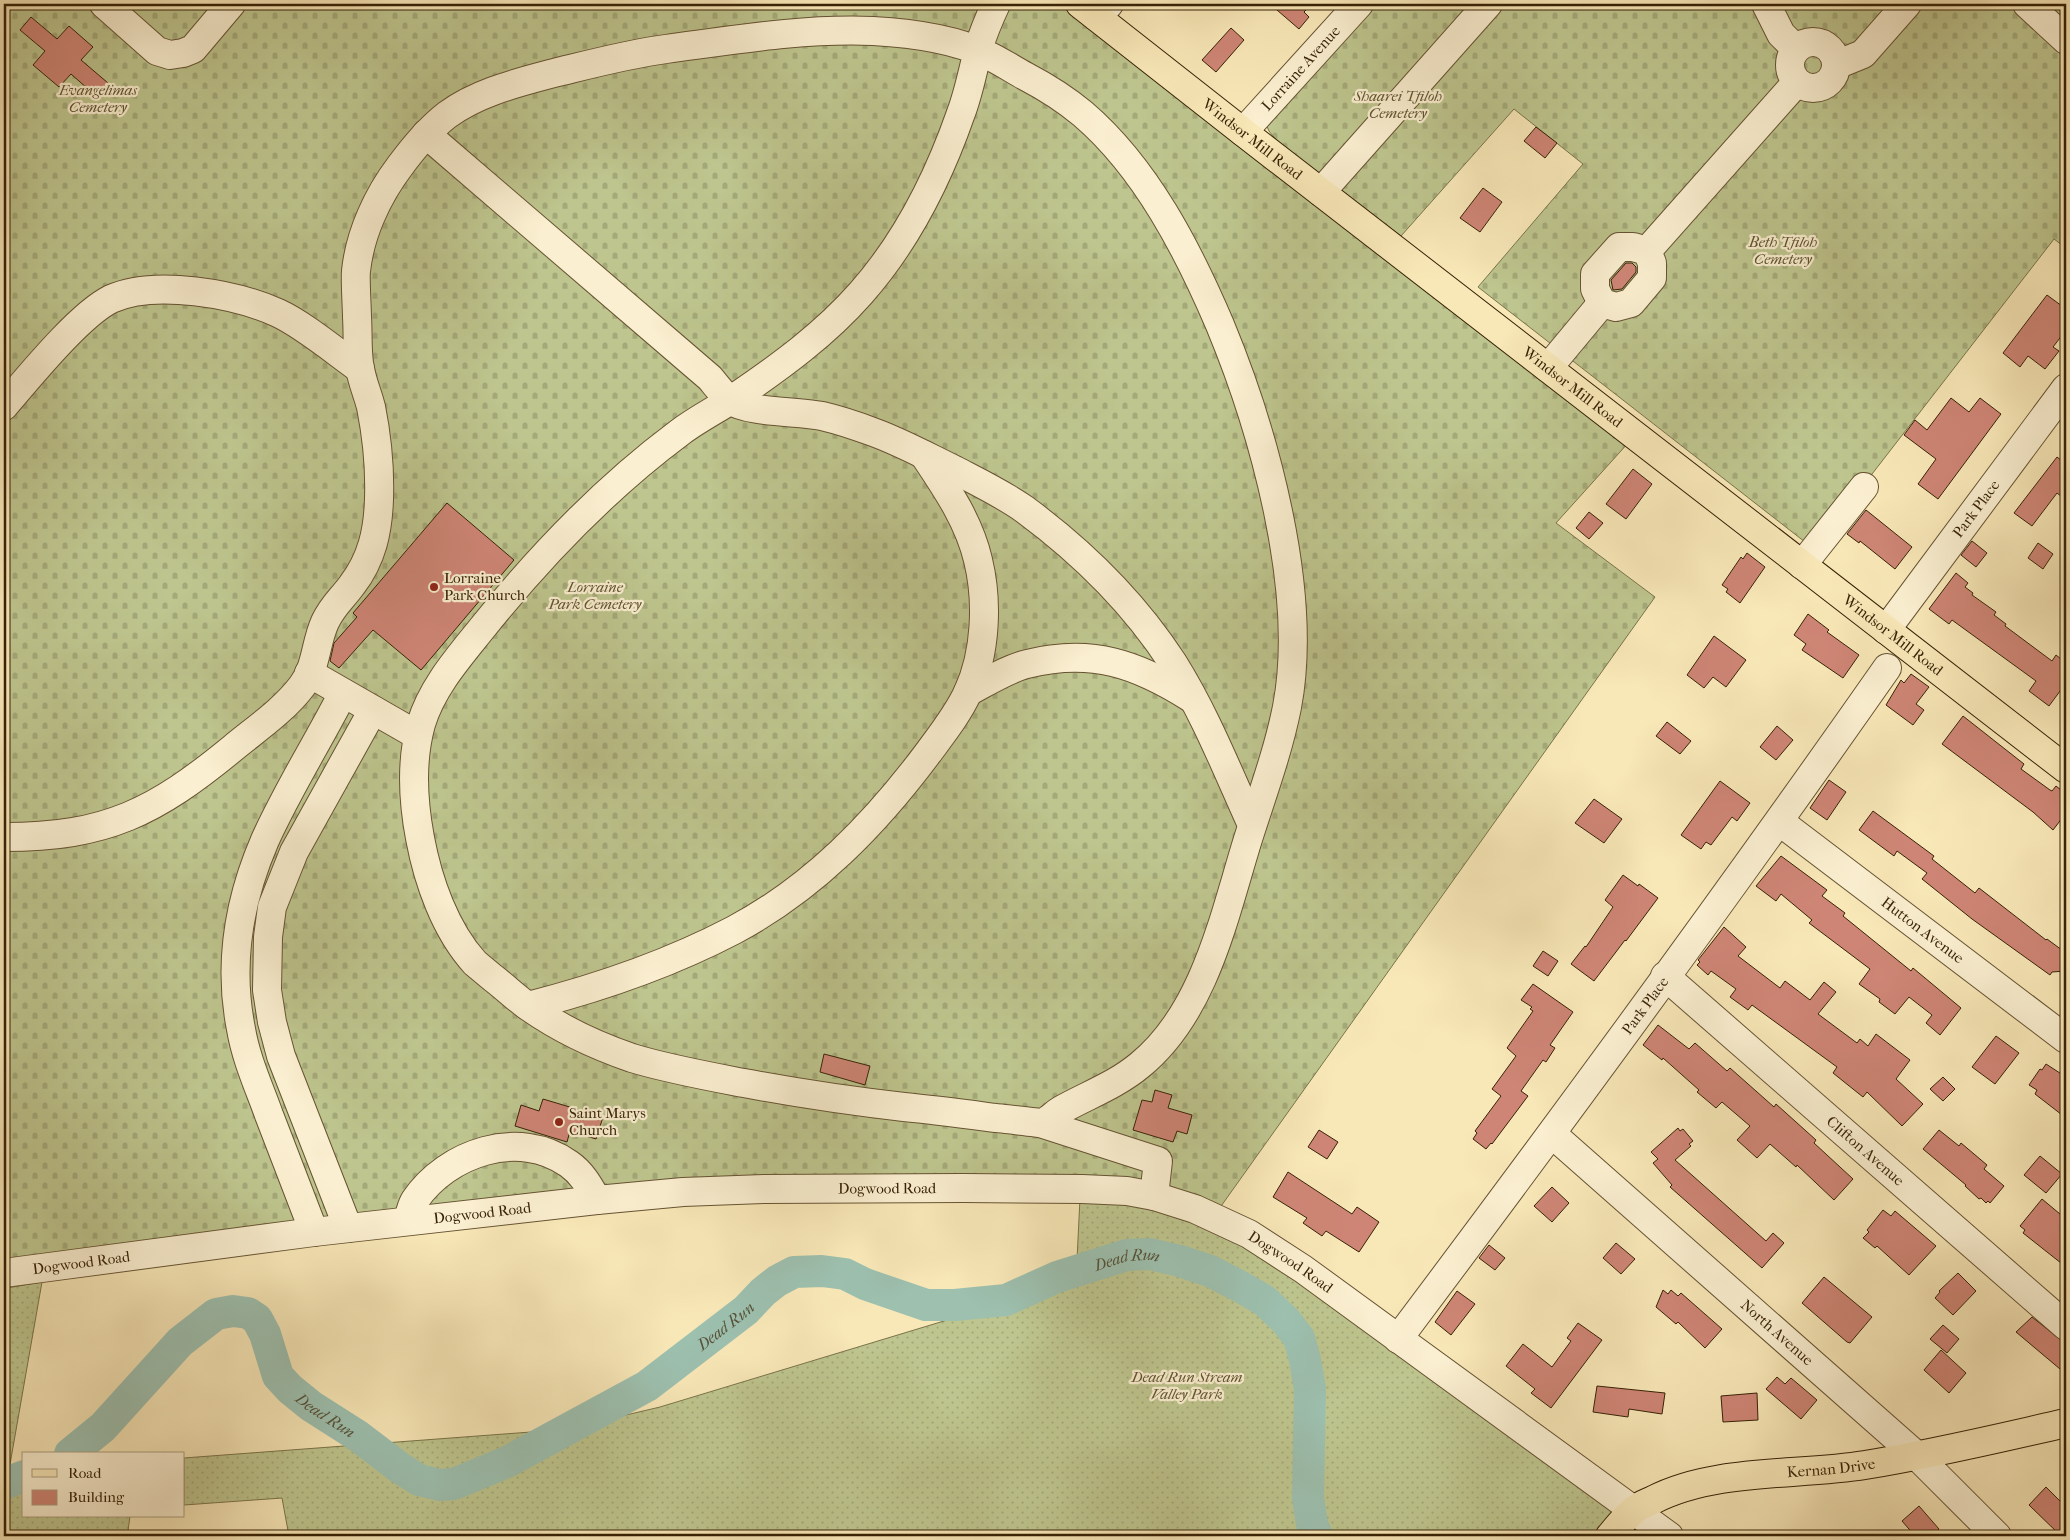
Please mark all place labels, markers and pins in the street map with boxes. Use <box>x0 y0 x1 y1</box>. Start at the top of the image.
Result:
place label: Lorraine Park Church <box>444 569 526 604</box>
marker: Lorraine Park Church <box>428 581 440 593</box>
place label: Saint Marys Church <box>569 1104 646 1139</box>
marker: Saint Marys Church <box>553 1116 565 1128</box>

